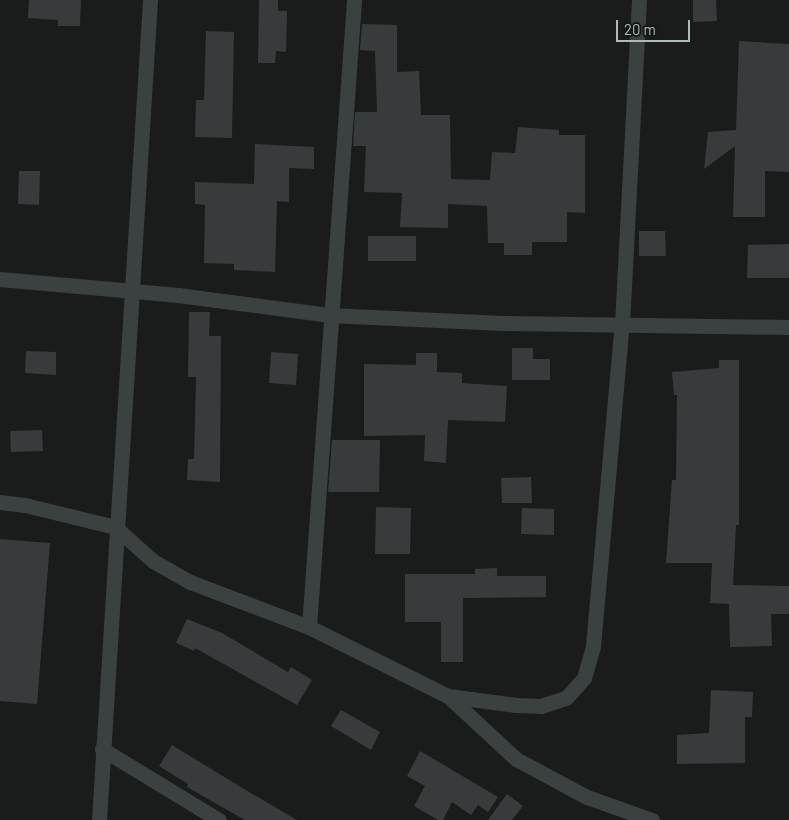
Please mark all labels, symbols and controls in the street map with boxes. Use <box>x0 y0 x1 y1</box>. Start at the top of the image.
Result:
scale bar <box>619 10 693 42</box>
text: 20 m <box>624 20 656 38</box>

